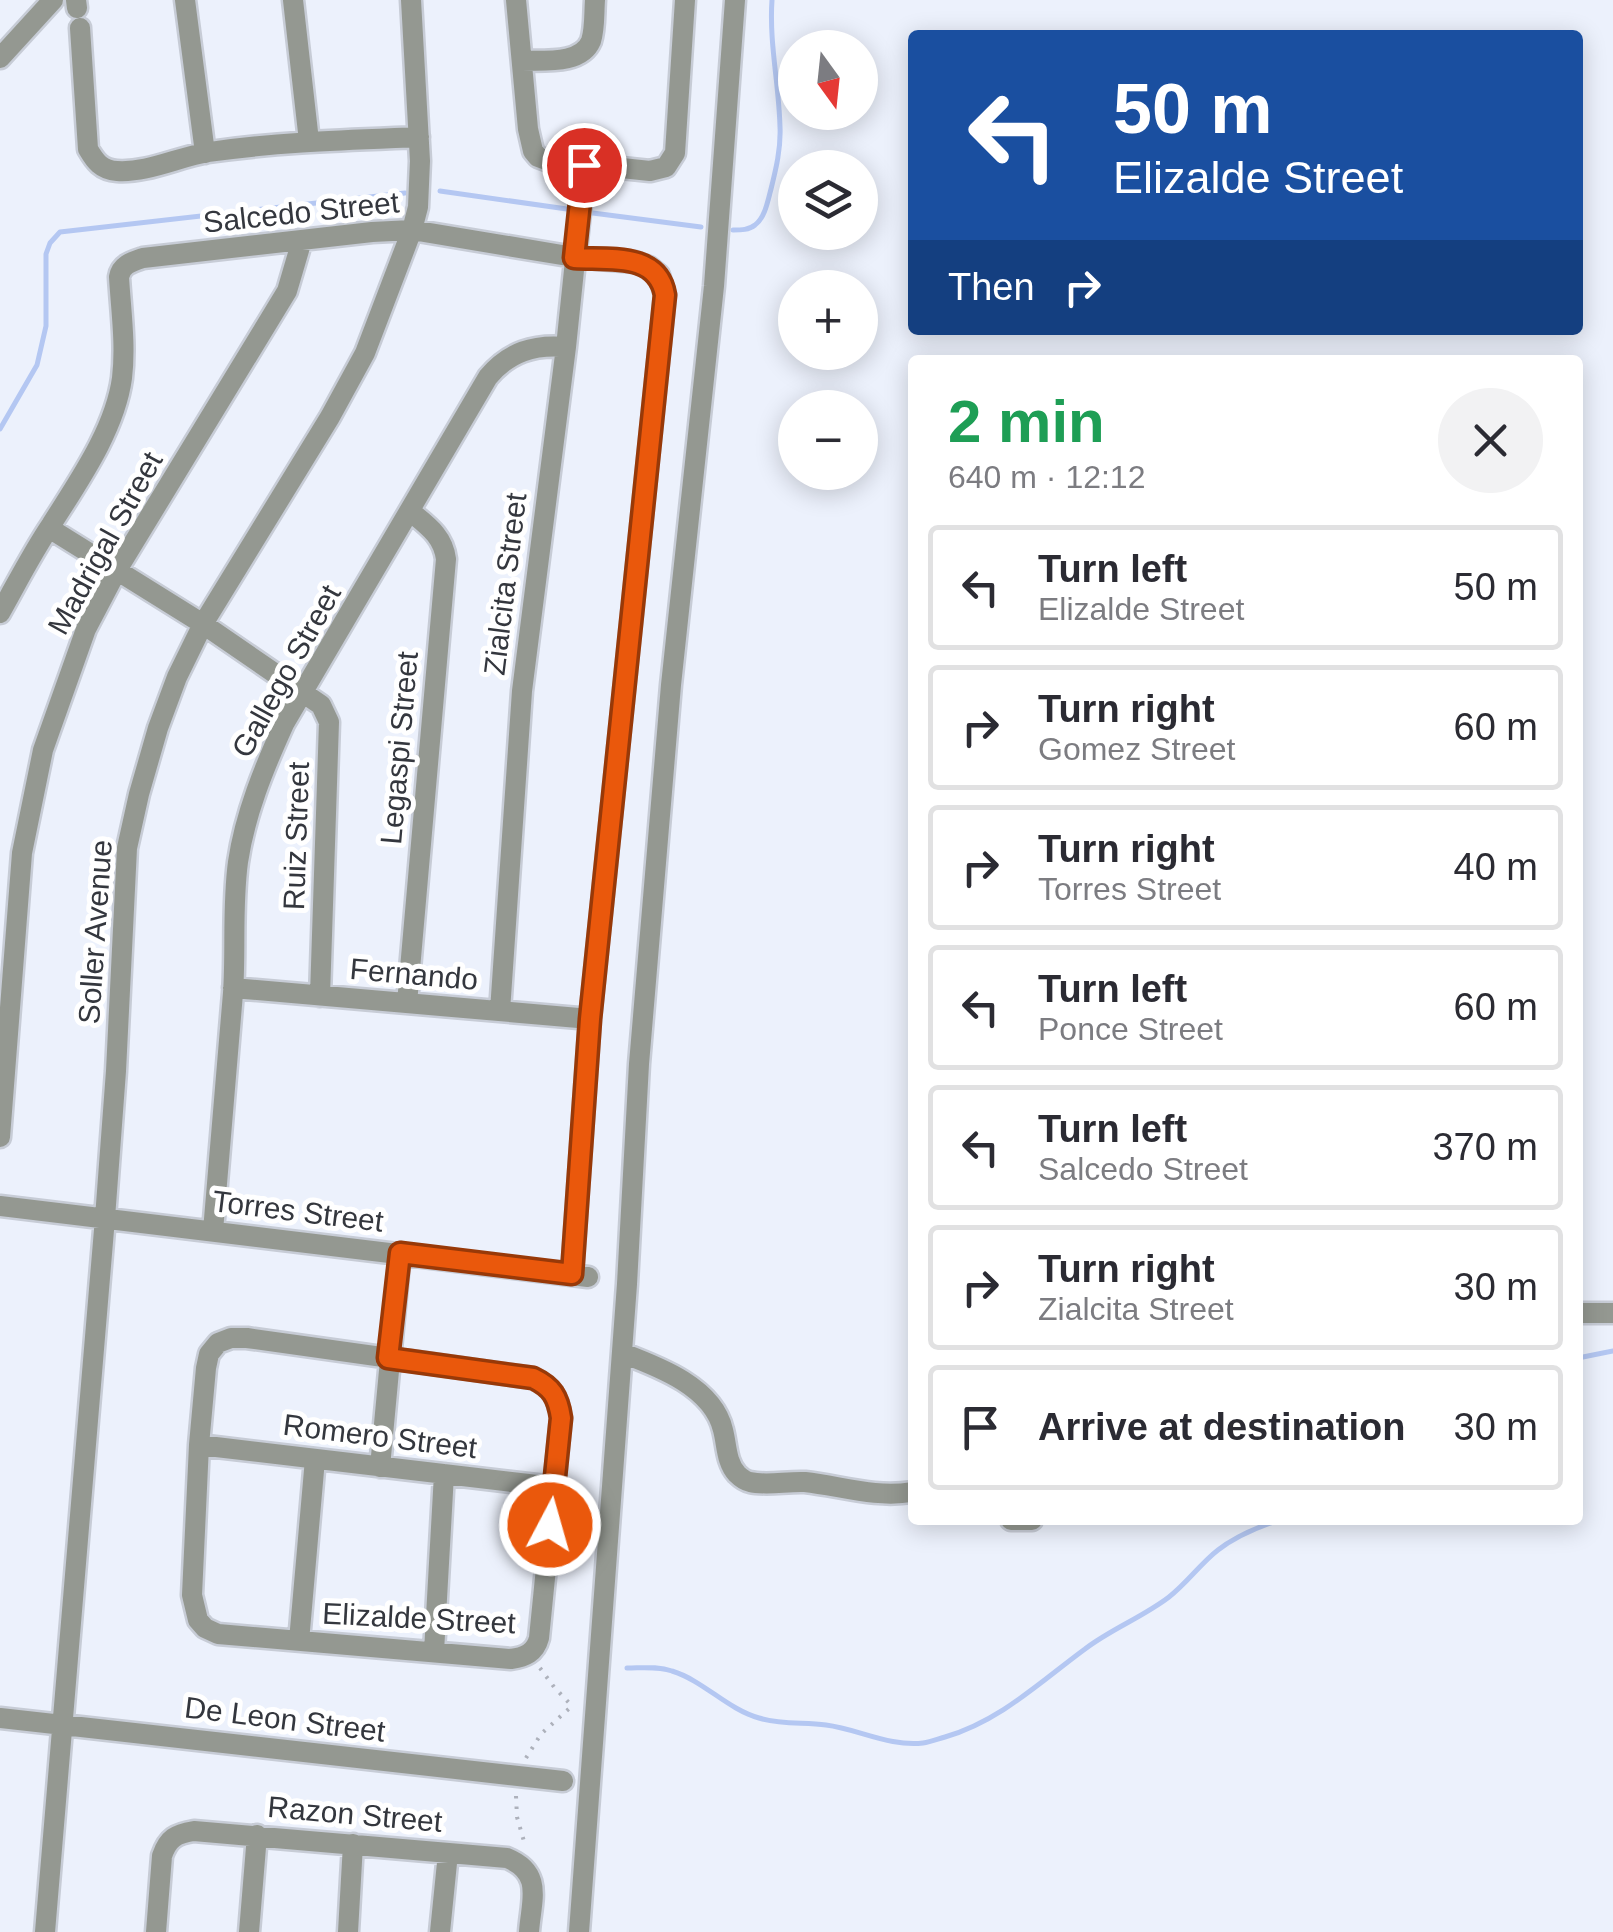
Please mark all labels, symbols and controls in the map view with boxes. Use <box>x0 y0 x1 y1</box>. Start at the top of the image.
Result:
north arrow <box>778 30 878 130</box>
map controls <box>778 30 878 490</box>
icon: left <box>948 70 1078 200</box>
text: 50 m <box>1113 70 1273 148</box>
pin <box>542 123 627 208</box>
icon: arrive <box>557 138 612 193</box>
button: layers <box>778 150 878 250</box>
text: Elizalde Street <box>1113 152 1403 203</box>
street label: Salcedo Street <box>201 185 401 239</box>
icon: right <box>1055 260 1110 315</box>
text: Then <box>948 266 1035 308</box>
button: + <box>778 270 878 370</box>
text: 2 min <box>948 388 1105 455</box>
button: close <box>1438 388 1543 493</box>
button: − <box>778 390 878 490</box>
street label: Madrigal Street <box>41 445 169 640</box>
text: 640 m · 12:12 <box>948 459 1145 495</box>
street label: Zialcita Street <box>477 490 533 677</box>
text: Turn left <box>1038 548 1187 590</box>
icon: left <box>953 560 1008 615</box>
text: 50 m <box>1454 566 1538 608</box>
street label: Gallego Street <box>225 579 347 763</box>
text: Elizalde Street <box>1038 591 1244 627</box>
street label: Legaspi Street <box>374 650 424 846</box>
text: Turn right <box>1038 688 1215 730</box>
icon: right <box>953 700 1008 755</box>
text: 60 m <box>1454 706 1538 748</box>
text: Gomez Street <box>1038 731 1235 767</box>
street label: Ruiz Street <box>277 761 315 911</box>
text: Turn right <box>1038 828 1215 870</box>
street label: Soller Avenue <box>72 839 118 1025</box>
icon: right <box>953 840 1008 895</box>
text: 40 m <box>1454 846 1538 888</box>
text: Torres Street <box>1038 871 1221 907</box>
street label: Fernando <box>349 952 479 996</box>
text: Turn left <box>1038 968 1187 1010</box>
icon: left <box>953 980 1008 1035</box>
text: 60 m <box>1454 986 1538 1028</box>
text: Ponce Street <box>1038 1011 1223 1047</box>
text: Turn left <box>1038 1108 1187 1150</box>
icon: left <box>953 1120 1008 1175</box>
text: 370 m <box>1432 1126 1538 1168</box>
text: Salcedo Street <box>1038 1151 1248 1187</box>
street label: Torres Street <box>211 1184 386 1238</box>
text: Turn right <box>1038 1248 1215 1290</box>
icon: right <box>953 1260 1008 1315</box>
text: 30 m <box>1454 1266 1538 1308</box>
text: Zialcita Street <box>1038 1291 1234 1327</box>
icon: arrive <box>953 1400 1008 1455</box>
text: Arrive at destination <box>1038 1406 1405 1448</box>
text: 30 m <box>1454 1406 1538 1448</box>
street label: Romero Street <box>281 1408 479 1464</box>
position arrow <box>498 1473 602 1577</box>
street label: Elizalde Street <box>322 1596 517 1640</box>
street label: De Leon Street <box>183 1690 388 1748</box>
street label: Razon Street <box>266 1790 444 1838</box>

